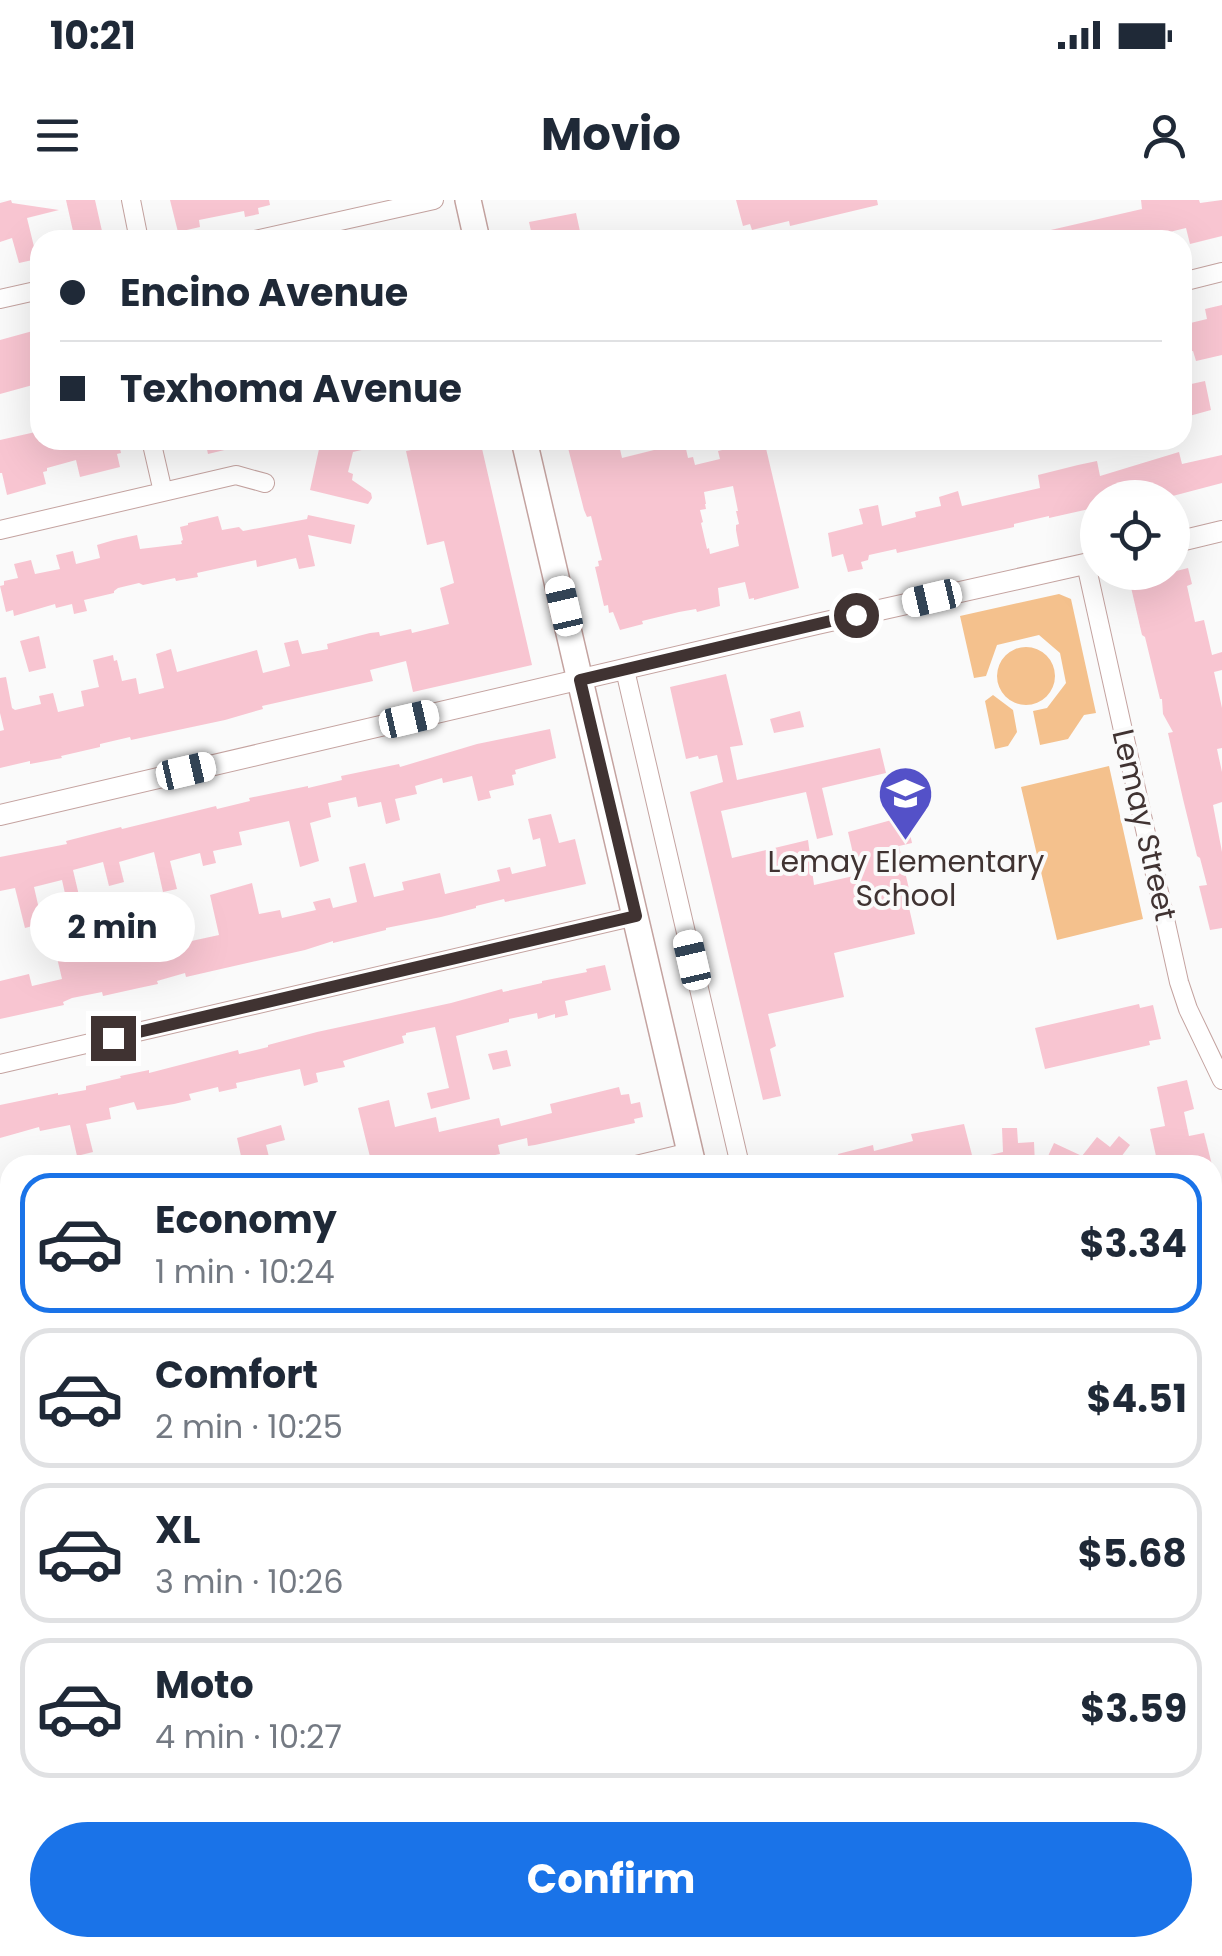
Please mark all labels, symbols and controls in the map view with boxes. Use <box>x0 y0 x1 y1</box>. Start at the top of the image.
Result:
text: 10:21 <box>50 9 136 62</box>
text: Movio <box>541 103 681 166</box>
icon: menu <box>30 108 85 163</box>
icon: person <box>1137 108 1192 163</box>
text: Encino Avenue <box>120 266 408 319</box>
text: Texhoma Avenue <box>120 362 462 415</box>
map controls <box>1080 480 1190 590</box>
button: locate <box>1080 480 1190 590</box>
car <box>543 573 585 639</box>
car <box>899 577 965 619</box>
route start <box>834 593 879 638</box>
car <box>376 698 442 740</box>
street label: Lemay Street <box>1102 725 1187 925</box>
car <box>153 750 219 792</box>
school or university icon: Lemay Elementary School <box>876 764 936 843</box>
place label: Lemay Elementary School <box>768 840 1045 917</box>
callout: 2 min <box>31 893 196 963</box>
text: 2 min <box>68 904 157 949</box>
car <box>671 927 713 993</box>
route end <box>91 1016 136 1061</box>
text: Economy <box>155 1193 337 1246</box>
icon: car <box>35 1198 125 1288</box>
text: $3.34 <box>1080 1217 1187 1270</box>
text: 1 min · 10:24 <box>155 1249 335 1294</box>
text: Comfort <box>155 1348 318 1401</box>
icon: car <box>35 1353 125 1443</box>
text: $4.51 <box>1087 1372 1187 1425</box>
text: 2 min · 10:25 <box>155 1404 343 1449</box>
text: XL <box>155 1503 200 1556</box>
icon: car <box>35 1508 125 1598</box>
text: $5.68 <box>1078 1527 1187 1580</box>
text: 3 min · 10:26 <box>155 1559 343 1604</box>
text: Moto <box>155 1658 254 1711</box>
icon: car <box>35 1663 125 1753</box>
text: $3.59 <box>1080 1682 1187 1735</box>
text: 4 min · 10:27 <box>155 1714 342 1759</box>
button: Confirm <box>30 1822 1192 1937</box>

